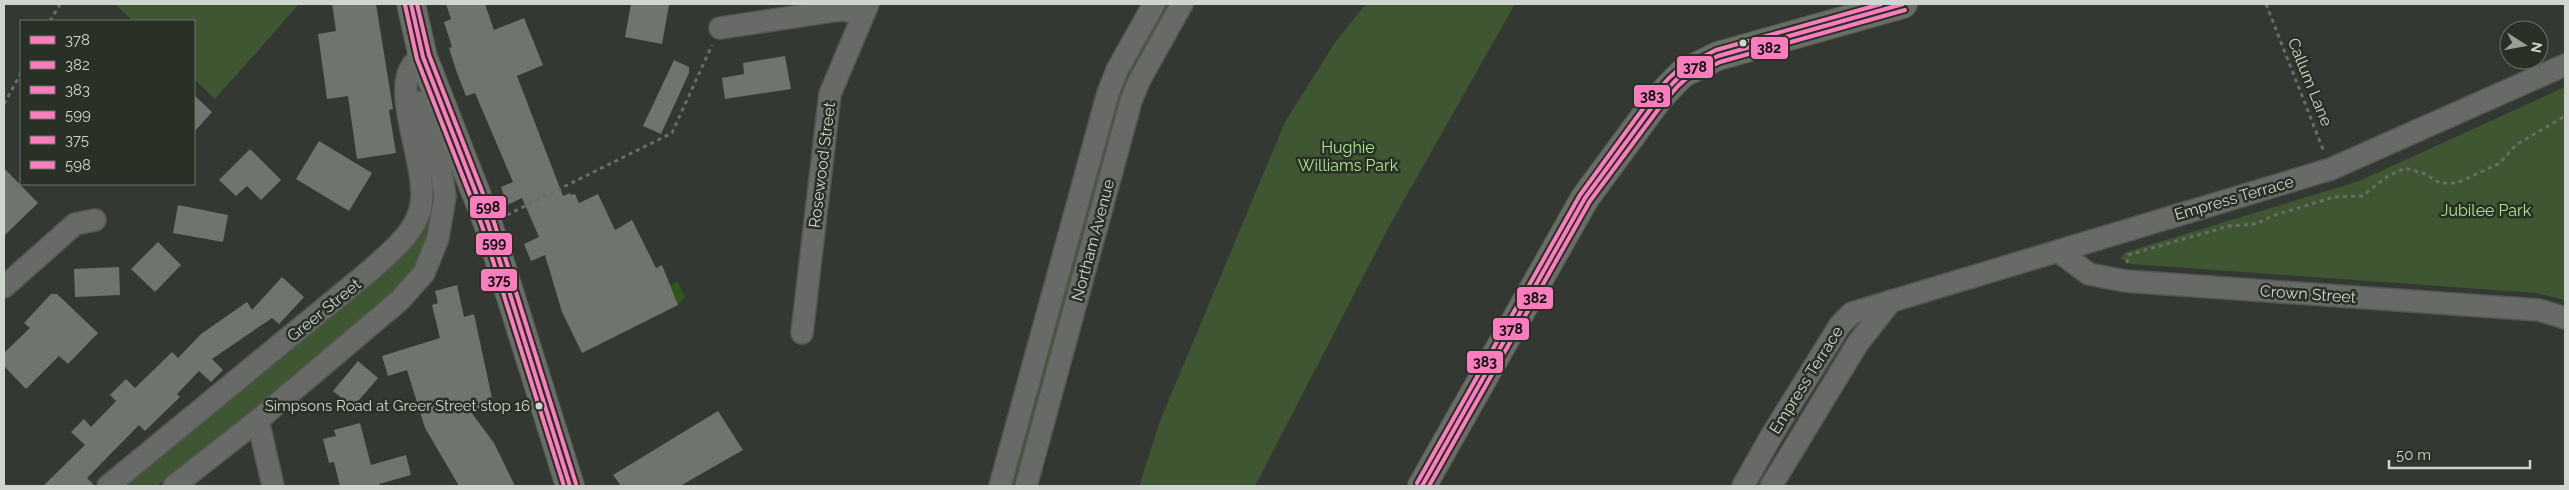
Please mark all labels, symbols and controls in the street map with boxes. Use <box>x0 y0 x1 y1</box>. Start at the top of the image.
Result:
legend <box>20 20 195 185</box>
north arrow <box>2499 20 2549 70</box>
text: 378 <box>65 31 90 49</box>
street label: Callum Lane <box>2284 35 2336 129</box>
line badge: 382 <box>1750 36 1789 60</box>
unlabelled marker <box>1738 38 1748 48</box>
text: 382 <box>1757 40 1781 56</box>
text: N <box>2528 41 2546 54</box>
line badge: 378 <box>1676 55 1714 79</box>
text: 382 <box>65 56 90 74</box>
text: 378 <box>1683 59 1707 75</box>
text: 383 <box>65 81 90 99</box>
line badge: 383 <box>1633 84 1671 108</box>
text: 383 <box>1640 88 1664 104</box>
street label: Rosewood Street <box>805 100 839 229</box>
text: 599 <box>65 106 91 124</box>
text: 375 <box>65 131 89 149</box>
park label: Hughie Williams Park <box>1298 138 1399 175</box>
text: 598 <box>65 156 91 174</box>
street label: Empress Terrace <box>2172 172 2296 224</box>
street label: Northam Avenue <box>1068 177 1118 303</box>
line badge: 598 <box>469 195 507 219</box>
text: 598 <box>476 199 500 215</box>
park label: Jubilee Park <box>2441 201 2532 220</box>
line badge: 599 <box>475 232 513 256</box>
text: 599 <box>482 235 506 251</box>
line badge: 375 <box>480 268 518 292</box>
text: 375 <box>487 272 511 288</box>
street label: Greer Street <box>283 274 365 345</box>
street label: Crown Street <box>2259 281 2357 307</box>
line badge: 382 <box>1516 286 1554 310</box>
text: 382 <box>1523 290 1547 306</box>
line badge: 378 <box>1492 317 1530 341</box>
text: 378 <box>1499 321 1523 337</box>
street label: Empress Terrace <box>1765 323 1847 437</box>
line badge: 383 <box>1466 350 1504 374</box>
text: 383 <box>1473 354 1497 370</box>
place label: Simpsons Road at Greer Street stop 16 <box>265 397 530 415</box>
marker: Simpsons Road at Greer Street stop 16 <box>534 401 544 411</box>
scale bar <box>2389 438 2530 470</box>
text: 50 m <box>2396 446 2431 464</box>

